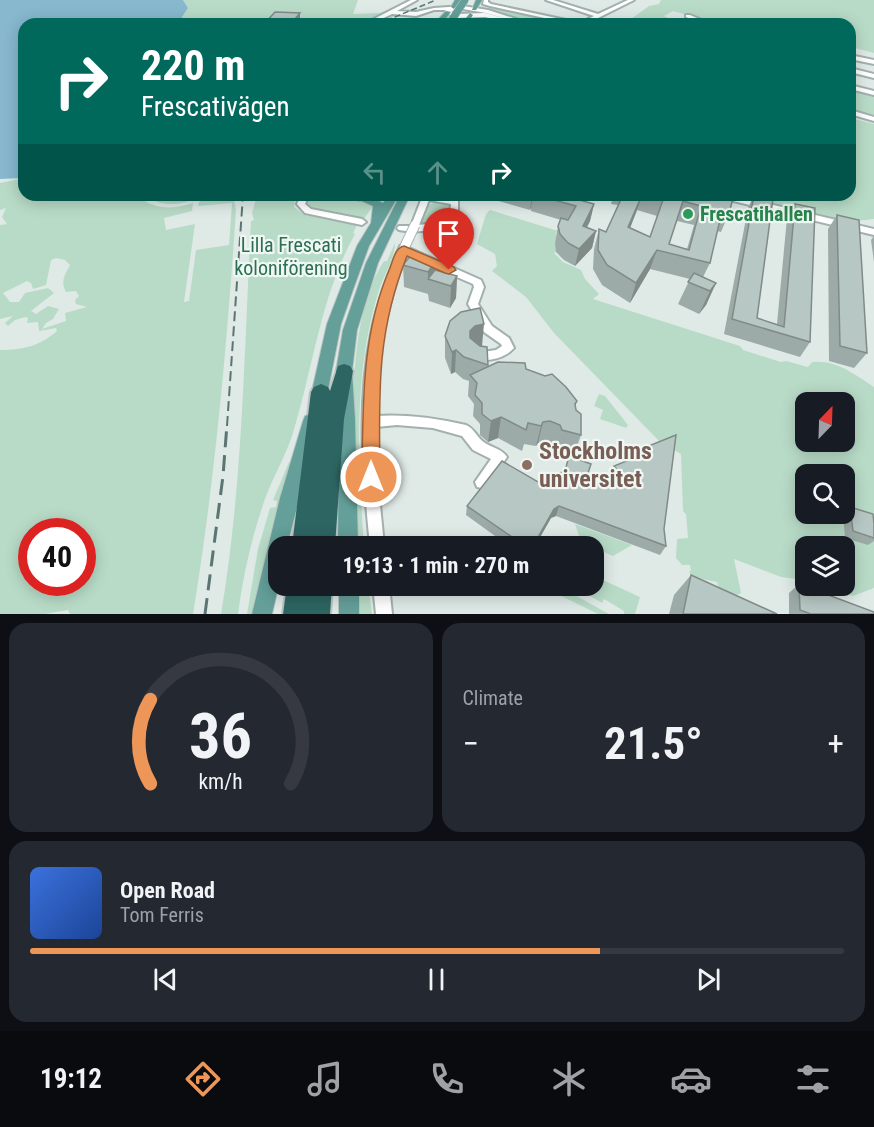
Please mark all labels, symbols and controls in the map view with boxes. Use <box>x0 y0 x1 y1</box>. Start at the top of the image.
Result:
text: 220 m <box>141 41 246 90</box>
icon: right <box>42 42 120 120</box>
text: Frescativägen <box>141 91 290 123</box>
icon: left <box>358 156 391 189</box>
icon: ahead <box>421 156 454 189</box>
icon: right <box>484 156 517 189</box>
place label: Frescatihallen <box>700 202 813 226</box>
marker: Frescatihallen <box>681 207 695 221</box>
pin <box>423 208 474 270</box>
icon: arrive <box>432 217 465 250</box>
park label: Lilla Frescati koloniförening <box>234 233 348 280</box>
north arrow <box>795 392 855 452</box>
map controls <box>795 392 855 596</box>
place label: Stockholms universitet <box>539 437 652 493</box>
position arrow <box>339 445 403 509</box>
marker: Stockholms universitet <box>520 458 534 472</box>
button: search <box>795 464 855 524</box>
speed limit sign: 40 <box>18 518 96 596</box>
button: layers <box>795 536 855 596</box>
text: 19:13 · 1 min · 270 m <box>343 553 529 578</box>
text: Climate <box>463 686 523 710</box>
text: 36 <box>189 700 252 773</box>
text: 21.5° <box>604 717 703 770</box>
text: − <box>463 724 479 763</box>
text: + <box>828 724 844 763</box>
text: km/h <box>199 770 243 795</box>
text: Open Road <box>120 878 215 903</box>
text: Tom Ferris <box>120 903 204 927</box>
icon: previous <box>149 963 182 996</box>
icon: pause <box>420 963 453 996</box>
icon: next <box>692 963 725 996</box>
icon: directions <box>182 1058 224 1100</box>
icon: music <box>304 1058 346 1100</box>
icon: phone <box>426 1058 468 1100</box>
icon: climate <box>548 1058 590 1100</box>
icon: car <box>670 1058 712 1100</box>
icon: filters <box>792 1058 834 1100</box>
text: 19:12 <box>40 1063 102 1095</box>

